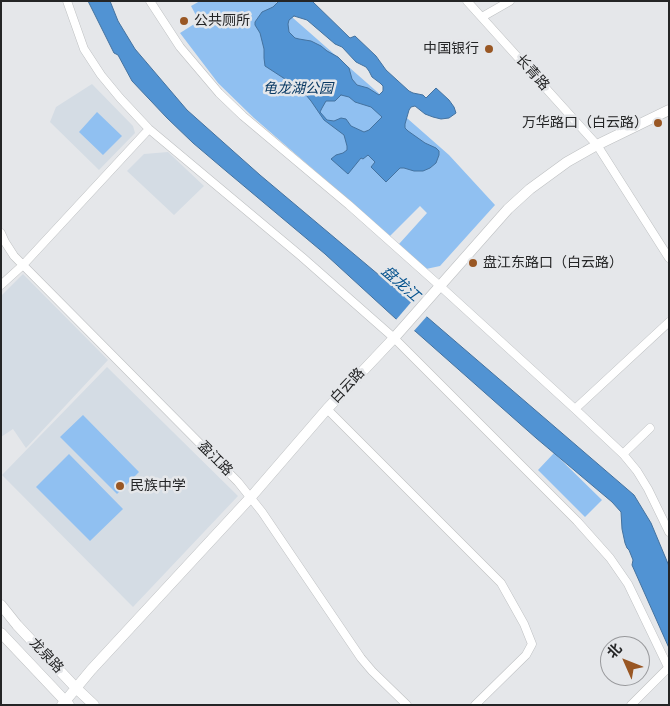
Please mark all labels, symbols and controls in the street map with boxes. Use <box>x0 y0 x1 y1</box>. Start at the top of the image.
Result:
place label: 公共厕所 <box>194 13 250 29</box>
marker: 公共厕所 <box>178 15 190 27</box>
place label: 中国银行 <box>423 41 479 57</box>
marker: 中国银行 <box>483 43 495 55</box>
street label: 长青路 <box>512 52 552 94</box>
park label: 龟龙湖公园 <box>263 81 333 97</box>
place label: 万华路口（白云路） <box>522 115 648 131</box>
marker: 万华路口（白云路） <box>652 117 664 129</box>
place label: 盘江东路口（白云路） <box>483 255 623 271</box>
marker: 盘江东路口（白云路） <box>467 257 479 269</box>
water label: 盘龙江 <box>377 262 423 306</box>
street label: 白云路 <box>328 365 368 407</box>
street label: 盈江路 <box>194 438 236 480</box>
place label: 民族中学 <box>130 478 186 494</box>
marker: 民族中学 <box>114 480 126 492</box>
street label: 龙泉路 <box>26 635 66 677</box>
north arrow <box>600 636 650 686</box>
text: 北 <box>604 641 625 661</box>

